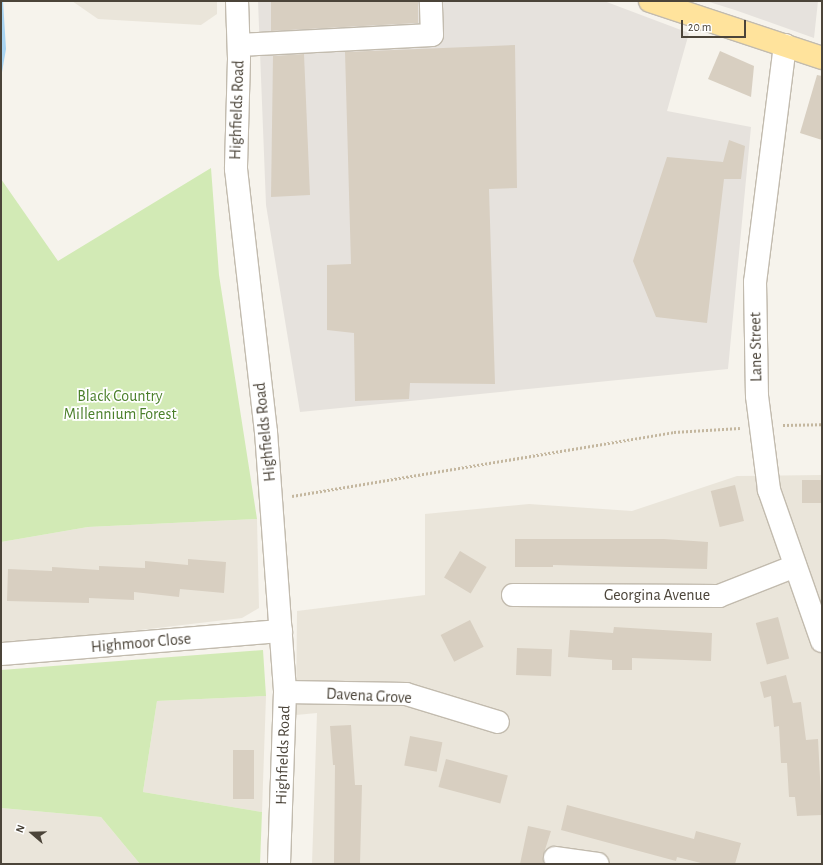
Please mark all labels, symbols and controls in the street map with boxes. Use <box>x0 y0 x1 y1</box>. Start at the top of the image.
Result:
scale bar <box>683 12 748 38</box>
text: 20 m <box>688 21 711 33</box>
street label: Highfields Road <box>226 60 248 160</box>
street label: Lane Street <box>746 312 766 382</box>
street label: Highfields Road <box>250 381 280 483</box>
park label: Black Country Millennium Forest <box>63 386 177 424</box>
street label: Georgina Avenue <box>604 585 710 605</box>
street label: Highmoor Close <box>90 629 192 657</box>
street label: Davena Grove <box>326 684 412 708</box>
street label: Highfields Road <box>272 705 294 805</box>
north arrow <box>12 813 52 853</box>
text: N <box>14 823 27 834</box>

